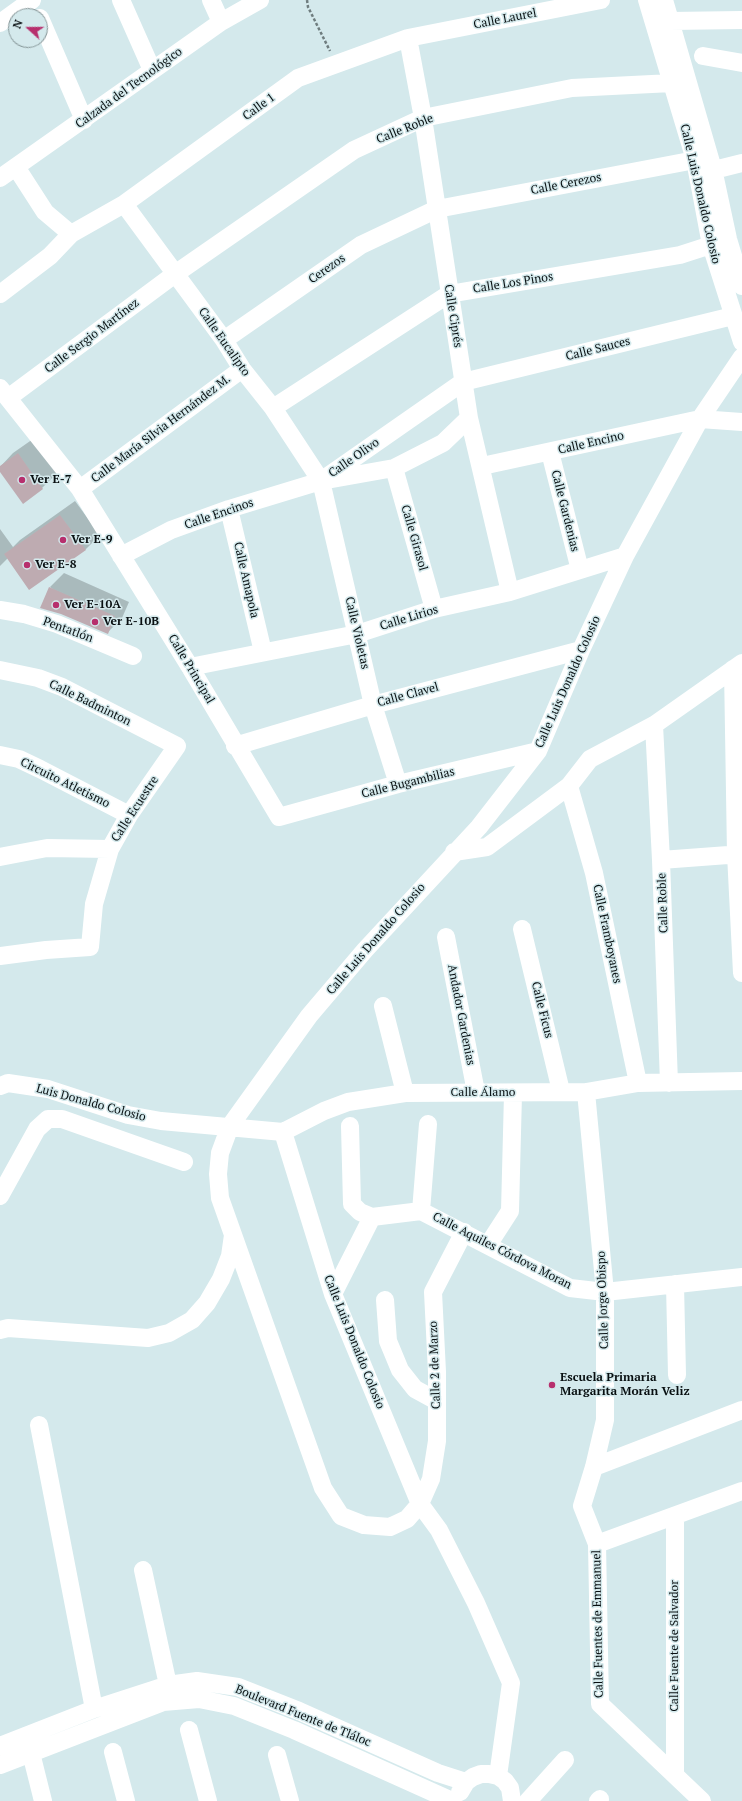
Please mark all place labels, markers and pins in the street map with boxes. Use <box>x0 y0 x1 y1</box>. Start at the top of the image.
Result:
place label: Ver E-7 <box>30 473 71 487</box>
marker: Ver E-7 <box>17 475 27 485</box>
place label: Ver E-9 <box>71 533 112 547</box>
marker: Ver E-9 <box>58 535 68 545</box>
place label: Ver E-8 <box>35 558 76 572</box>
marker: Ver E-8 <box>22 560 32 570</box>
place label: Ver E-10A <box>64 598 121 612</box>
marker: Ver E-10A <box>51 600 61 610</box>
place label: Ver E-10B <box>103 615 159 629</box>
marker: Ver E-10B <box>90 617 100 627</box>
place label: Escuela Primaria Margarita Morán Veliz <box>560 1371 690 1399</box>
marker: Escuela Primaria Margarita Morán Veliz <box>547 1380 557 1390</box>

